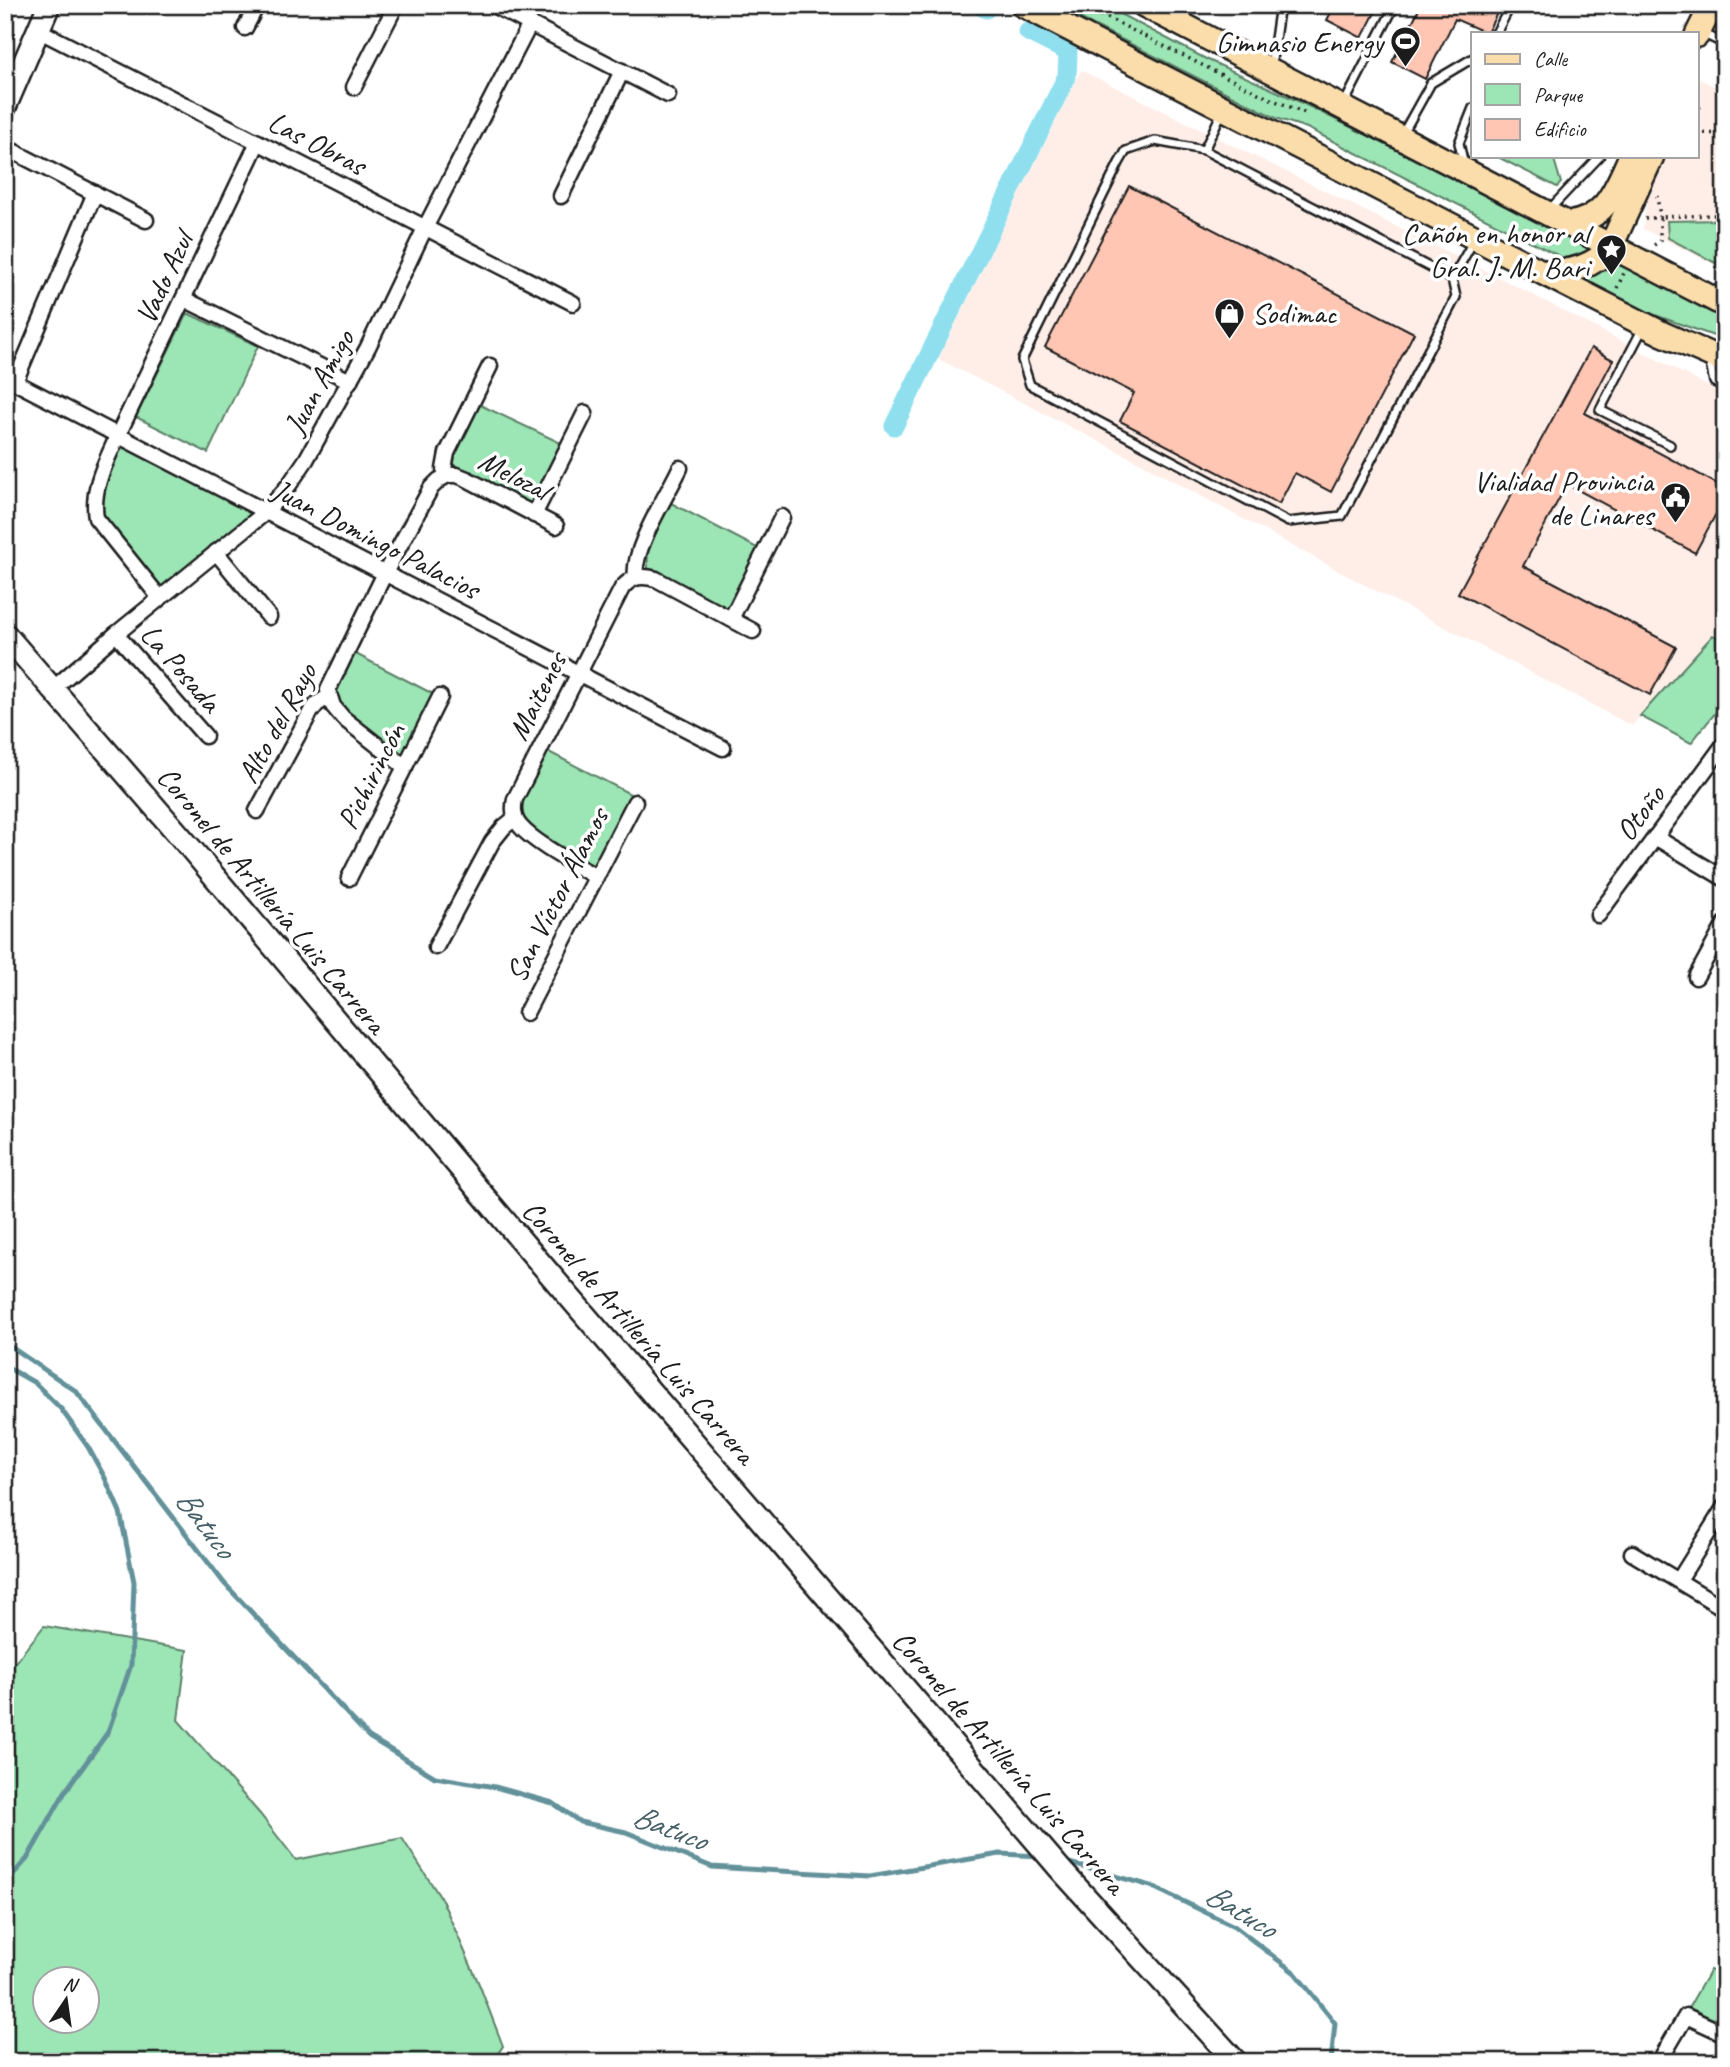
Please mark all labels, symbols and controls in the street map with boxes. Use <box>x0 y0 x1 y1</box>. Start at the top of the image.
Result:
place label: Gimnasio Energy <box>1216 23 1386 61</box>
sports icon: Gimnasio Energy <box>1389 25 1423 69</box>
legend <box>1471 32 1698 158</box>
text: Calle <box>1534 46 1568 72</box>
text: Parque <box>1534 82 1583 108</box>
street label: Las Obras <box>262 102 375 185</box>
text: Edificio <box>1534 116 1587 142</box>
place label: Cañón en honor al Gral. J. M. Bari <box>1402 214 1594 286</box>
street label: Vado Azul <box>126 222 204 330</box>
place icon: Cañón en honor al Gral. J. M. Bari <box>1595 233 1629 277</box>
place label: Sodimac <box>1252 294 1337 332</box>
shop icon: Sodimac <box>1212 296 1246 340</box>
street label: Juan Amigo <box>274 322 364 442</box>
street label: Melozal <box>472 441 560 511</box>
place label: Vialidad Provincia de Linares <box>1473 462 1656 534</box>
street label: Juan Domingo Palacios <box>264 470 488 609</box>
public building icon: Vialidad Provincia de Linares <box>1659 481 1693 525</box>
street label: La Posada <box>132 616 231 721</box>
street label: Maitenes <box>499 643 576 746</box>
street label: Alto del Rayo <box>229 655 326 789</box>
street label: Pichirincón <box>328 715 415 836</box>
street label: Coronel de Artillería Luis Carrera <box>149 758 397 1044</box>
street label: Otoño <box>1607 776 1674 848</box>
street label: San Víctor Álamos <box>497 799 618 988</box>
street label: Coronel de Artillería Luis Carrera <box>514 1192 766 1474</box>
water label: Batuco <box>166 1481 247 1569</box>
street label: Coronel de Artillería Luis Carrera <box>884 1622 1136 1904</box>
water label: Batuco <box>627 1795 716 1861</box>
water label: Batuco <box>1198 1873 1287 1949</box>
north arrow <box>32 1966 102 2036</box>
text: N <box>61 1971 81 1998</box>

